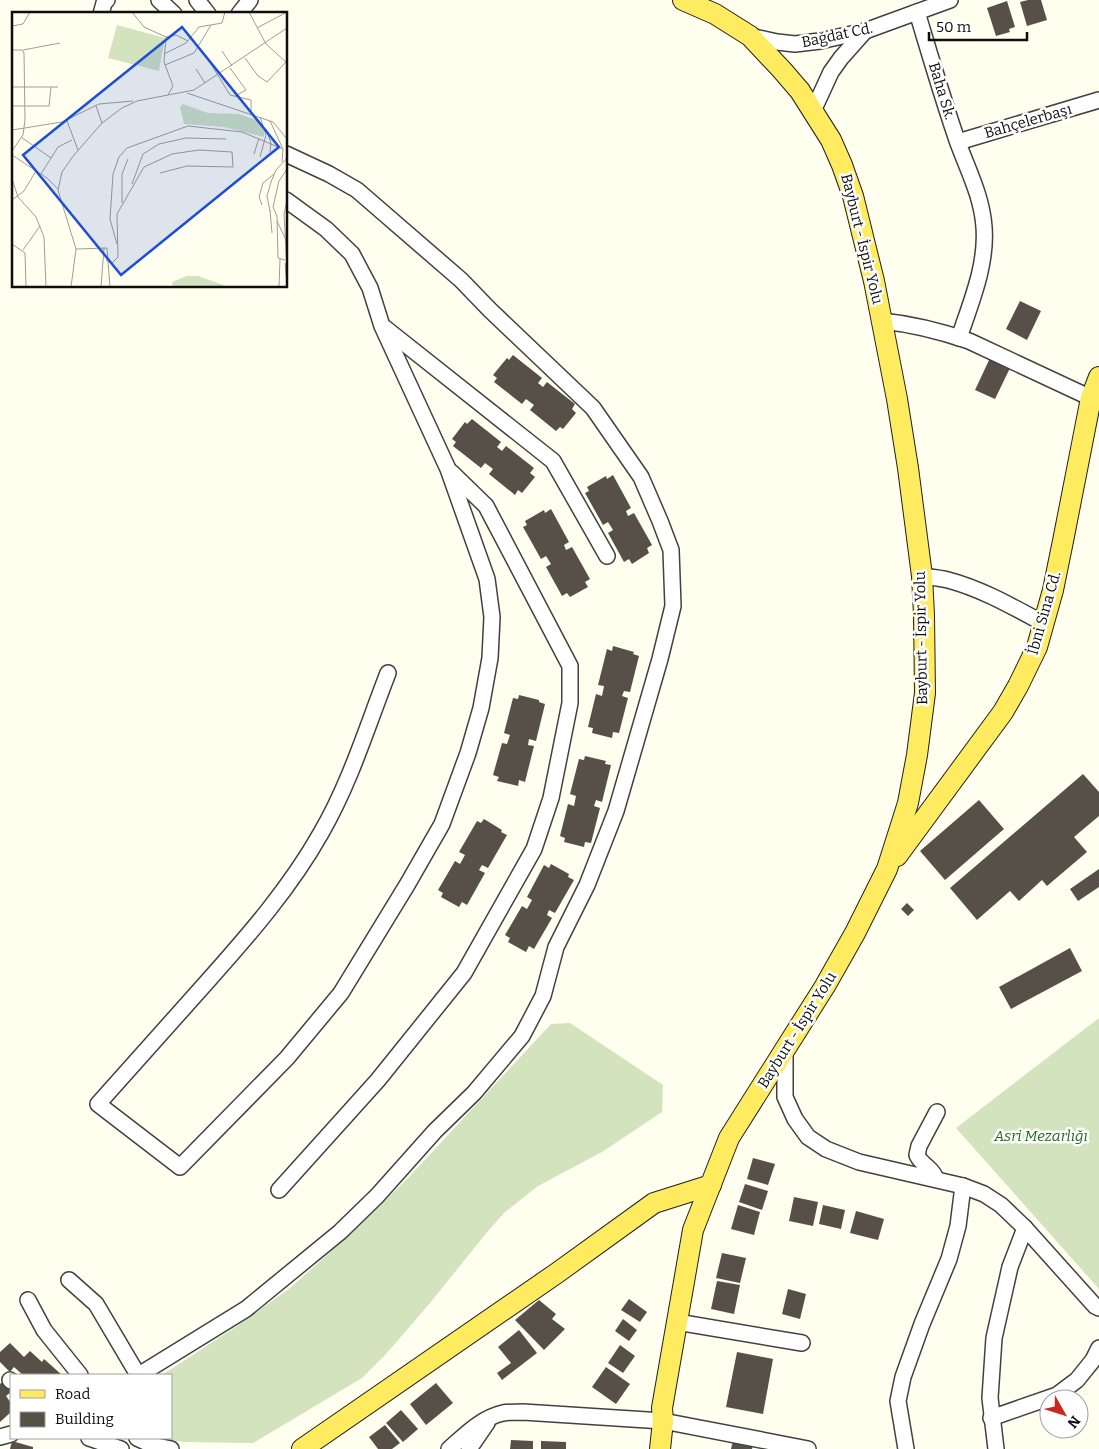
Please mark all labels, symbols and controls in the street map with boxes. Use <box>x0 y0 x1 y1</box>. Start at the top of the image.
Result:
scale bar <box>929 10 1026 42</box>
inset map <box>12 12 288 288</box>
text: 50 m <box>936 18 972 36</box>
street label: Bağdat Cd. <box>800 19 874 51</box>
street label: Baha Sk. <box>925 60 959 122</box>
street label: Bahçelerbaşı <box>982 100 1074 142</box>
street label: Bayburt - İspir Yolu <box>837 172 887 306</box>
street label: İbni Sina Cd. <box>1024 569 1064 657</box>
street label: Bayburt - İspir Yolu <box>911 571 931 705</box>
street label: Bayburt - İspir Yolu <box>754 969 840 1091</box>
park label: Asri Mezarlığı <box>993 1127 1088 1145</box>
legend <box>10 1374 172 1439</box>
text: Road <box>55 1385 90 1403</box>
north arrow <box>1039 1389 1089 1439</box>
text: Building <box>55 1410 114 1428</box>
text: N <box>1064 1412 1084 1432</box>

